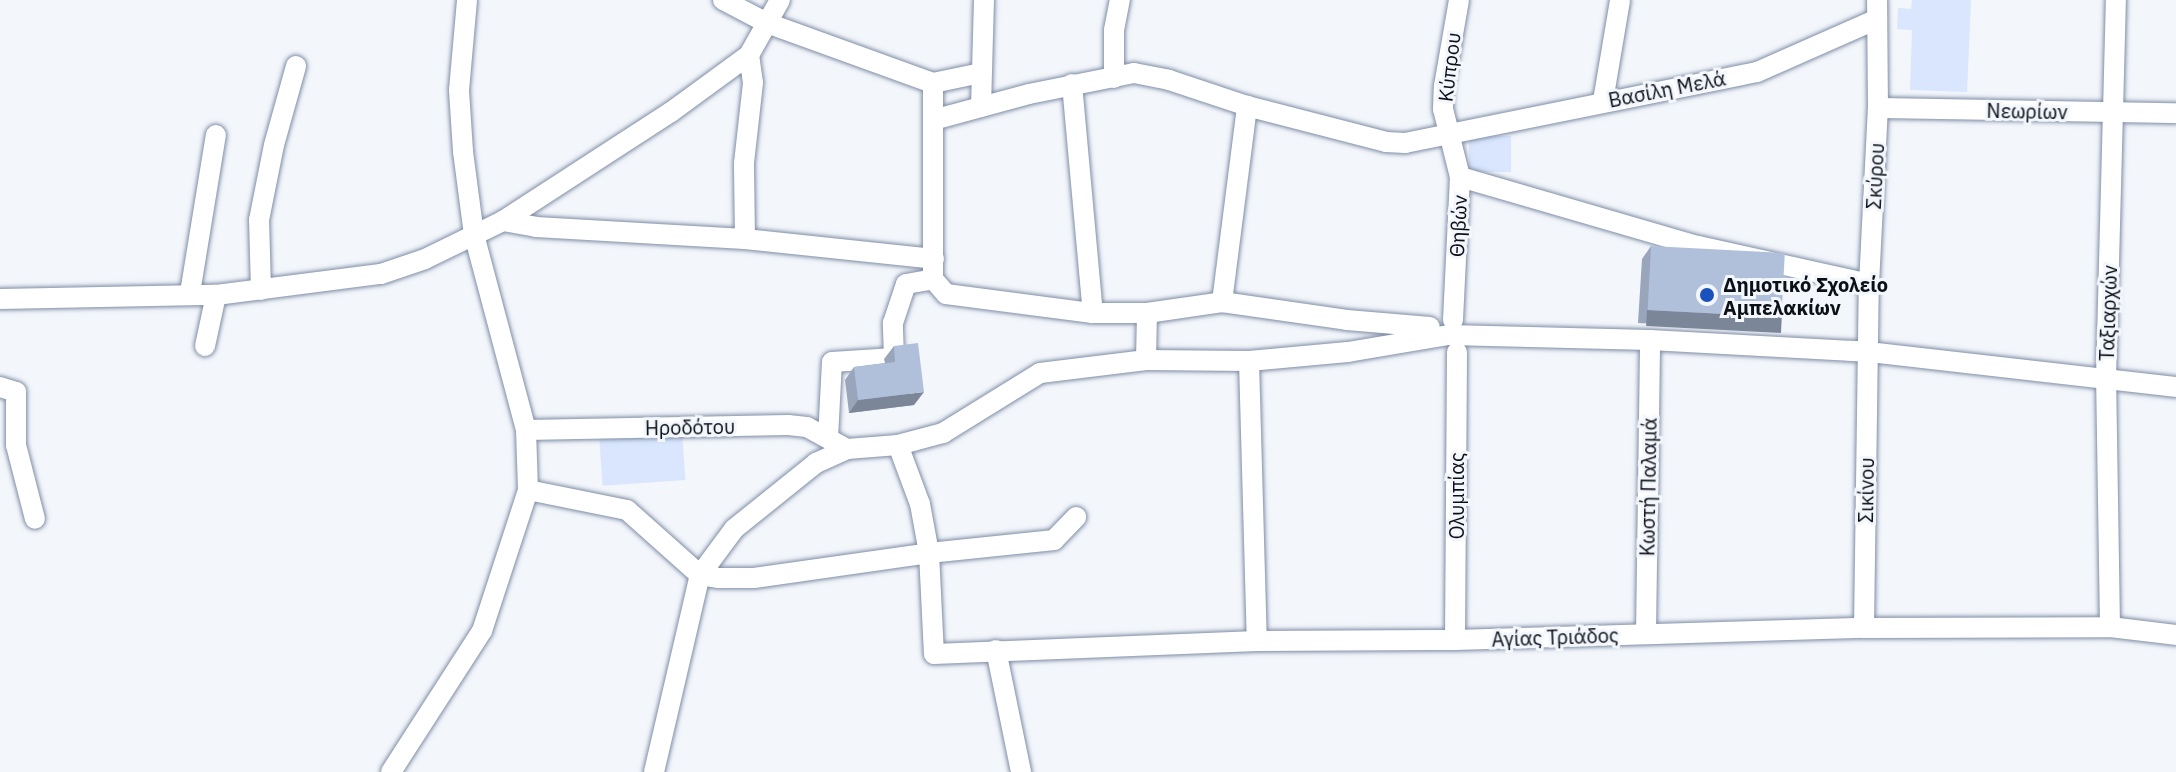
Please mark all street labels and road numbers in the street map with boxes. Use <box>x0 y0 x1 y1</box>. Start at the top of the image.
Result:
street label: Κύπρου <box>1433 31 1465 103</box>
street label: Βασίλη Μελά <box>1606 66 1728 112</box>
street label: Νεωρίων <box>1986 98 2068 124</box>
street label: Σκύρου <box>1861 142 1889 210</box>
street label: Θηβών <box>1444 194 1472 258</box>
street label: Ταξιαρχών <box>2094 265 2122 361</box>
street label: Ηροδότου <box>645 414 735 440</box>
street label: Κωστή Παλαμά <box>1635 418 1661 556</box>
street label: Ολυμπίας <box>1444 452 1468 540</box>
street label: Σικίνου <box>1853 457 1879 523</box>
street label: Αγίας Τριάδος <box>1491 623 1619 651</box>

